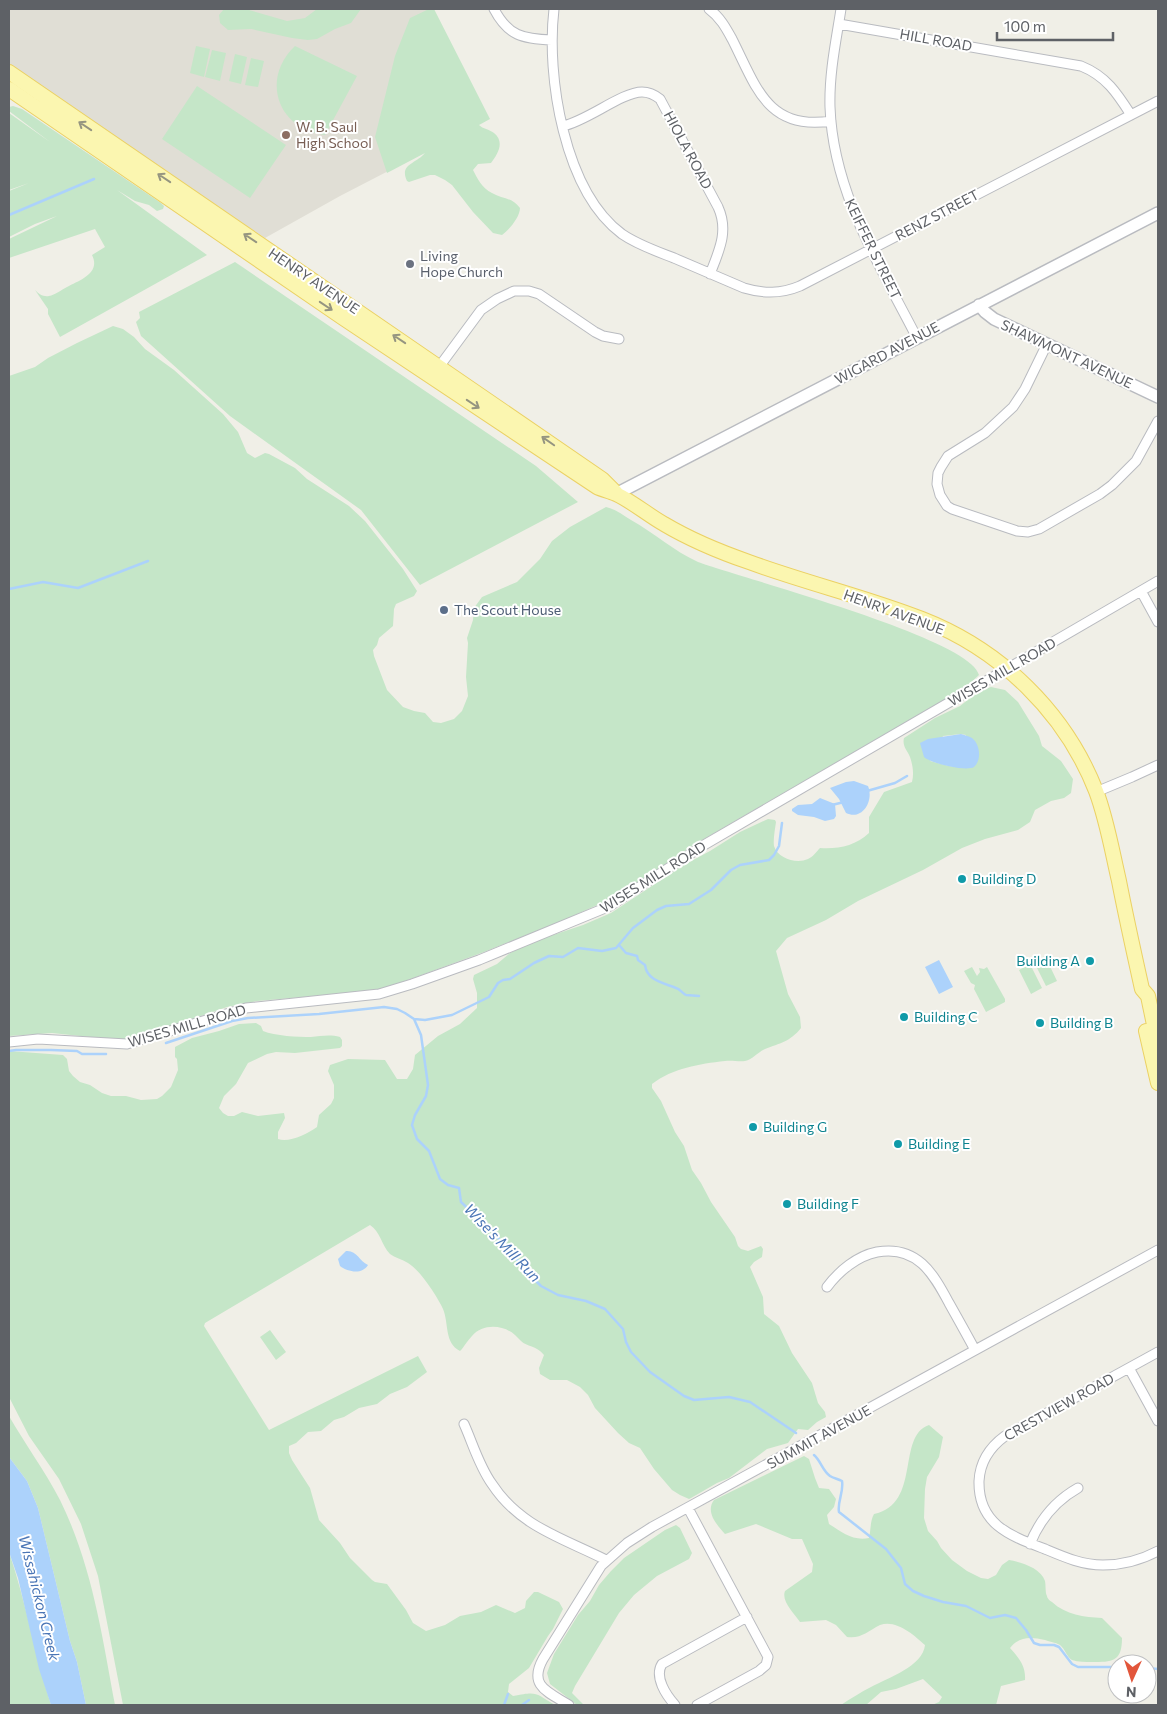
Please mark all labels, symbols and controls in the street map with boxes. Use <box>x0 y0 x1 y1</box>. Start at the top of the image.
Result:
scale bar <box>997 10 1113 42</box>
text: 100 m <box>1004 17 1046 35</box>
street label: HILL ROAD <box>899 25 974 54</box>
street label: HIOLA ROAD <box>661 108 716 192</box>
place label: W. B. Saul High School <box>296 118 372 151</box>
one-way arrow <box>78 121 92 131</box>
marker: W. B. Saul High School <box>280 129 292 141</box>
one-way arrow <box>157 173 171 183</box>
street label: RENZ STREET <box>892 185 982 244</box>
street label: KEIFFER STREET <box>842 196 905 302</box>
one-way arrow <box>244 233 258 243</box>
street label: HENRY AVENUE <box>266 244 363 317</box>
place label: Living Hope Church <box>420 247 503 280</box>
marker: Living Hope Church <box>404 258 416 270</box>
one-way arrow <box>319 300 333 311</box>
street label: SHAWMONT AVENUE <box>999 316 1136 392</box>
street label: WIGARD AVENUE <box>832 318 942 387</box>
one-way arrow <box>393 334 407 344</box>
one-way arrow <box>466 399 480 409</box>
one-way arrow <box>541 436 555 446</box>
street label: HENRY AVENUE <box>842 585 947 638</box>
place label: The Scout House <box>454 601 561 618</box>
marker: The Scout House <box>438 604 450 616</box>
street label: WISES MILL ROAD <box>945 634 1059 709</box>
street label: WISES MILL ROAD <box>597 837 709 916</box>
place label: Building D <box>972 870 1036 887</box>
marker: Building D <box>956 873 968 885</box>
place label: Building A <box>1016 952 1080 969</box>
marker: Building A <box>1084 955 1096 967</box>
street label: WISES MILL ROAD <box>126 1001 248 1050</box>
place label: Building C <box>914 1008 978 1025</box>
marker: Building C <box>898 1011 910 1023</box>
place label: Building B <box>1050 1014 1113 1031</box>
marker: Building B <box>1034 1017 1046 1029</box>
place label: Building G <box>763 1118 827 1135</box>
marker: Building G <box>747 1121 759 1133</box>
place label: Building E <box>908 1135 970 1152</box>
marker: Building E <box>892 1138 904 1150</box>
place label: Building F <box>797 1195 859 1212</box>
marker: Building F <box>781 1198 793 1210</box>
water label: Wise's Mill Run <box>461 1199 545 1285</box>
street label: CRESTVIEW ROAD <box>1001 1369 1117 1444</box>
street label: SUMMIT AVENUE <box>764 1401 874 1472</box>
water label: Wissahickon Creek <box>16 1533 64 1663</box>
north arrow <box>1107 1654 1157 1704</box>
text: N <box>1126 1684 1137 1701</box>

